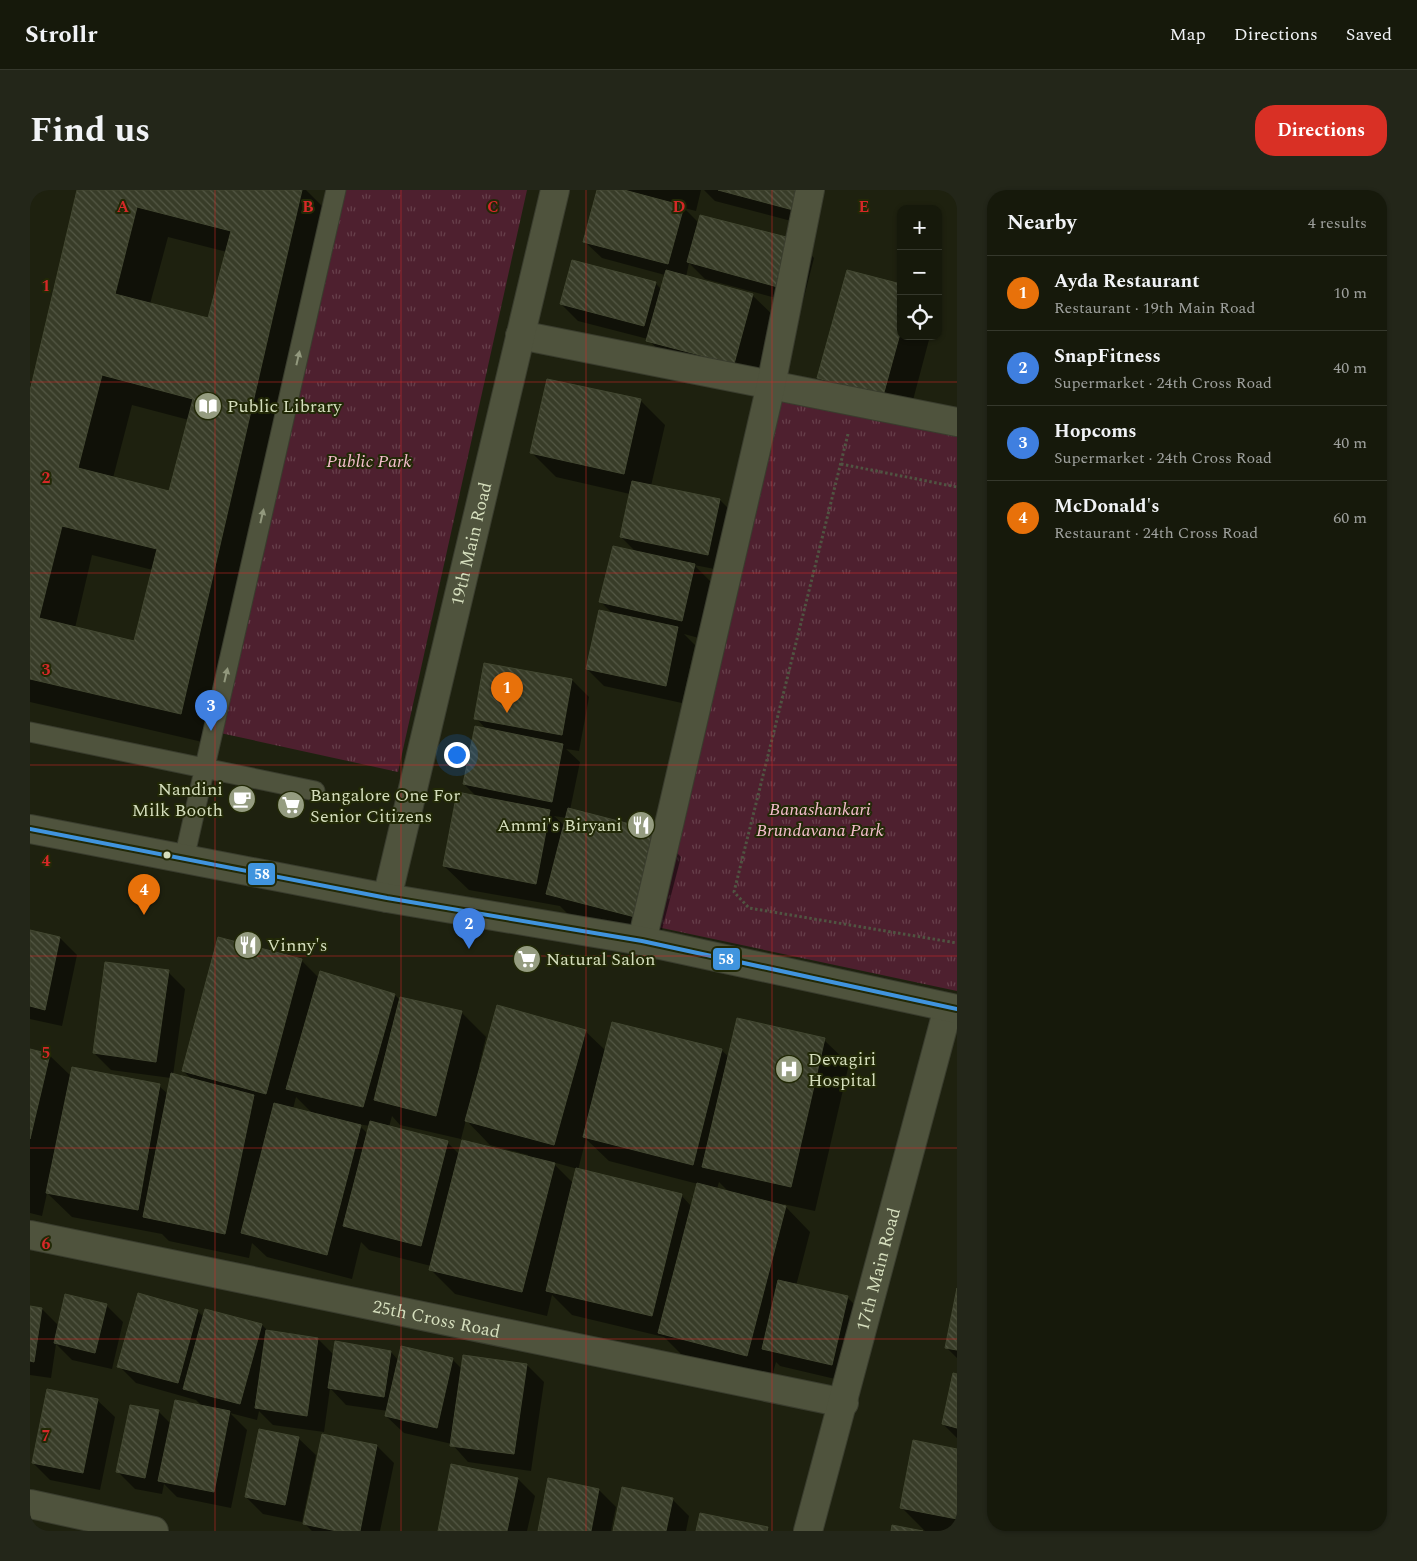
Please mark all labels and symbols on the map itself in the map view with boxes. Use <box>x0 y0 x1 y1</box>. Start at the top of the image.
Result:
text: A <box>117 195 130 219</box>
text: B <box>302 195 314 219</box>
text: C <box>487 195 499 219</box>
text: D <box>673 195 686 219</box>
text: E <box>859 195 869 219</box>
text: 1 <box>42 274 50 298</box>
one-way arrow <box>294 350 302 365</box>
library icon: Public Library <box>193 391 223 421</box>
place label: Public Library <box>227 393 343 420</box>
park label: Public Park <box>326 448 412 475</box>
text: 2 <box>42 466 51 490</box>
street label: 19th Main Road <box>443 479 499 609</box>
one-way arrow <box>258 509 266 524</box>
text: 3 <box>42 658 51 682</box>
one-way arrow <box>222 667 230 682</box>
pin: 1 <box>491 672 523 713</box>
pin: 3 <box>195 690 227 731</box>
your location <box>444 742 470 768</box>
place label: Nandini Milk Booth <box>132 776 223 824</box>
place label: Bangalore One For Senior Citizens <box>310 782 460 830</box>
cafe icon: Nandini Milk Booth <box>227 784 257 814</box>
supermarket icon: Bangalore One For Senior Citizens <box>276 790 306 820</box>
park label: Banashankari Brundavana Park <box>756 796 885 844</box>
restaurant icon: Ammi's Biryani <box>626 810 656 840</box>
place label: Ammi's Biryani <box>497 812 622 839</box>
text: 4 <box>42 849 51 873</box>
unlabelled marker <box>162 850 172 860</box>
line badge: 58 <box>247 862 276 886</box>
text: 58 <box>254 864 270 885</box>
pin: 4 <box>128 874 160 915</box>
pin: 2 <box>453 908 485 949</box>
restaurant icon: Vinny's <box>233 930 263 960</box>
place label: Vinny's <box>267 932 328 959</box>
supermarket icon: Natural Salon <box>512 944 542 974</box>
place label: Natural Salon <box>546 946 655 973</box>
line badge: 58 <box>712 947 741 971</box>
text: 58 <box>718 949 734 970</box>
text: 5 <box>42 1041 50 1065</box>
place label: Devagiri Hospital <box>808 1046 876 1094</box>
hospital icon: Devagiri Hospital <box>774 1054 804 1084</box>
street label: 17th Main Road <box>849 1205 907 1334</box>
text: 6 <box>42 1232 51 1256</box>
street label: 25th Cross Road <box>370 1293 503 1345</box>
text: 7 <box>42 1424 51 1448</box>

